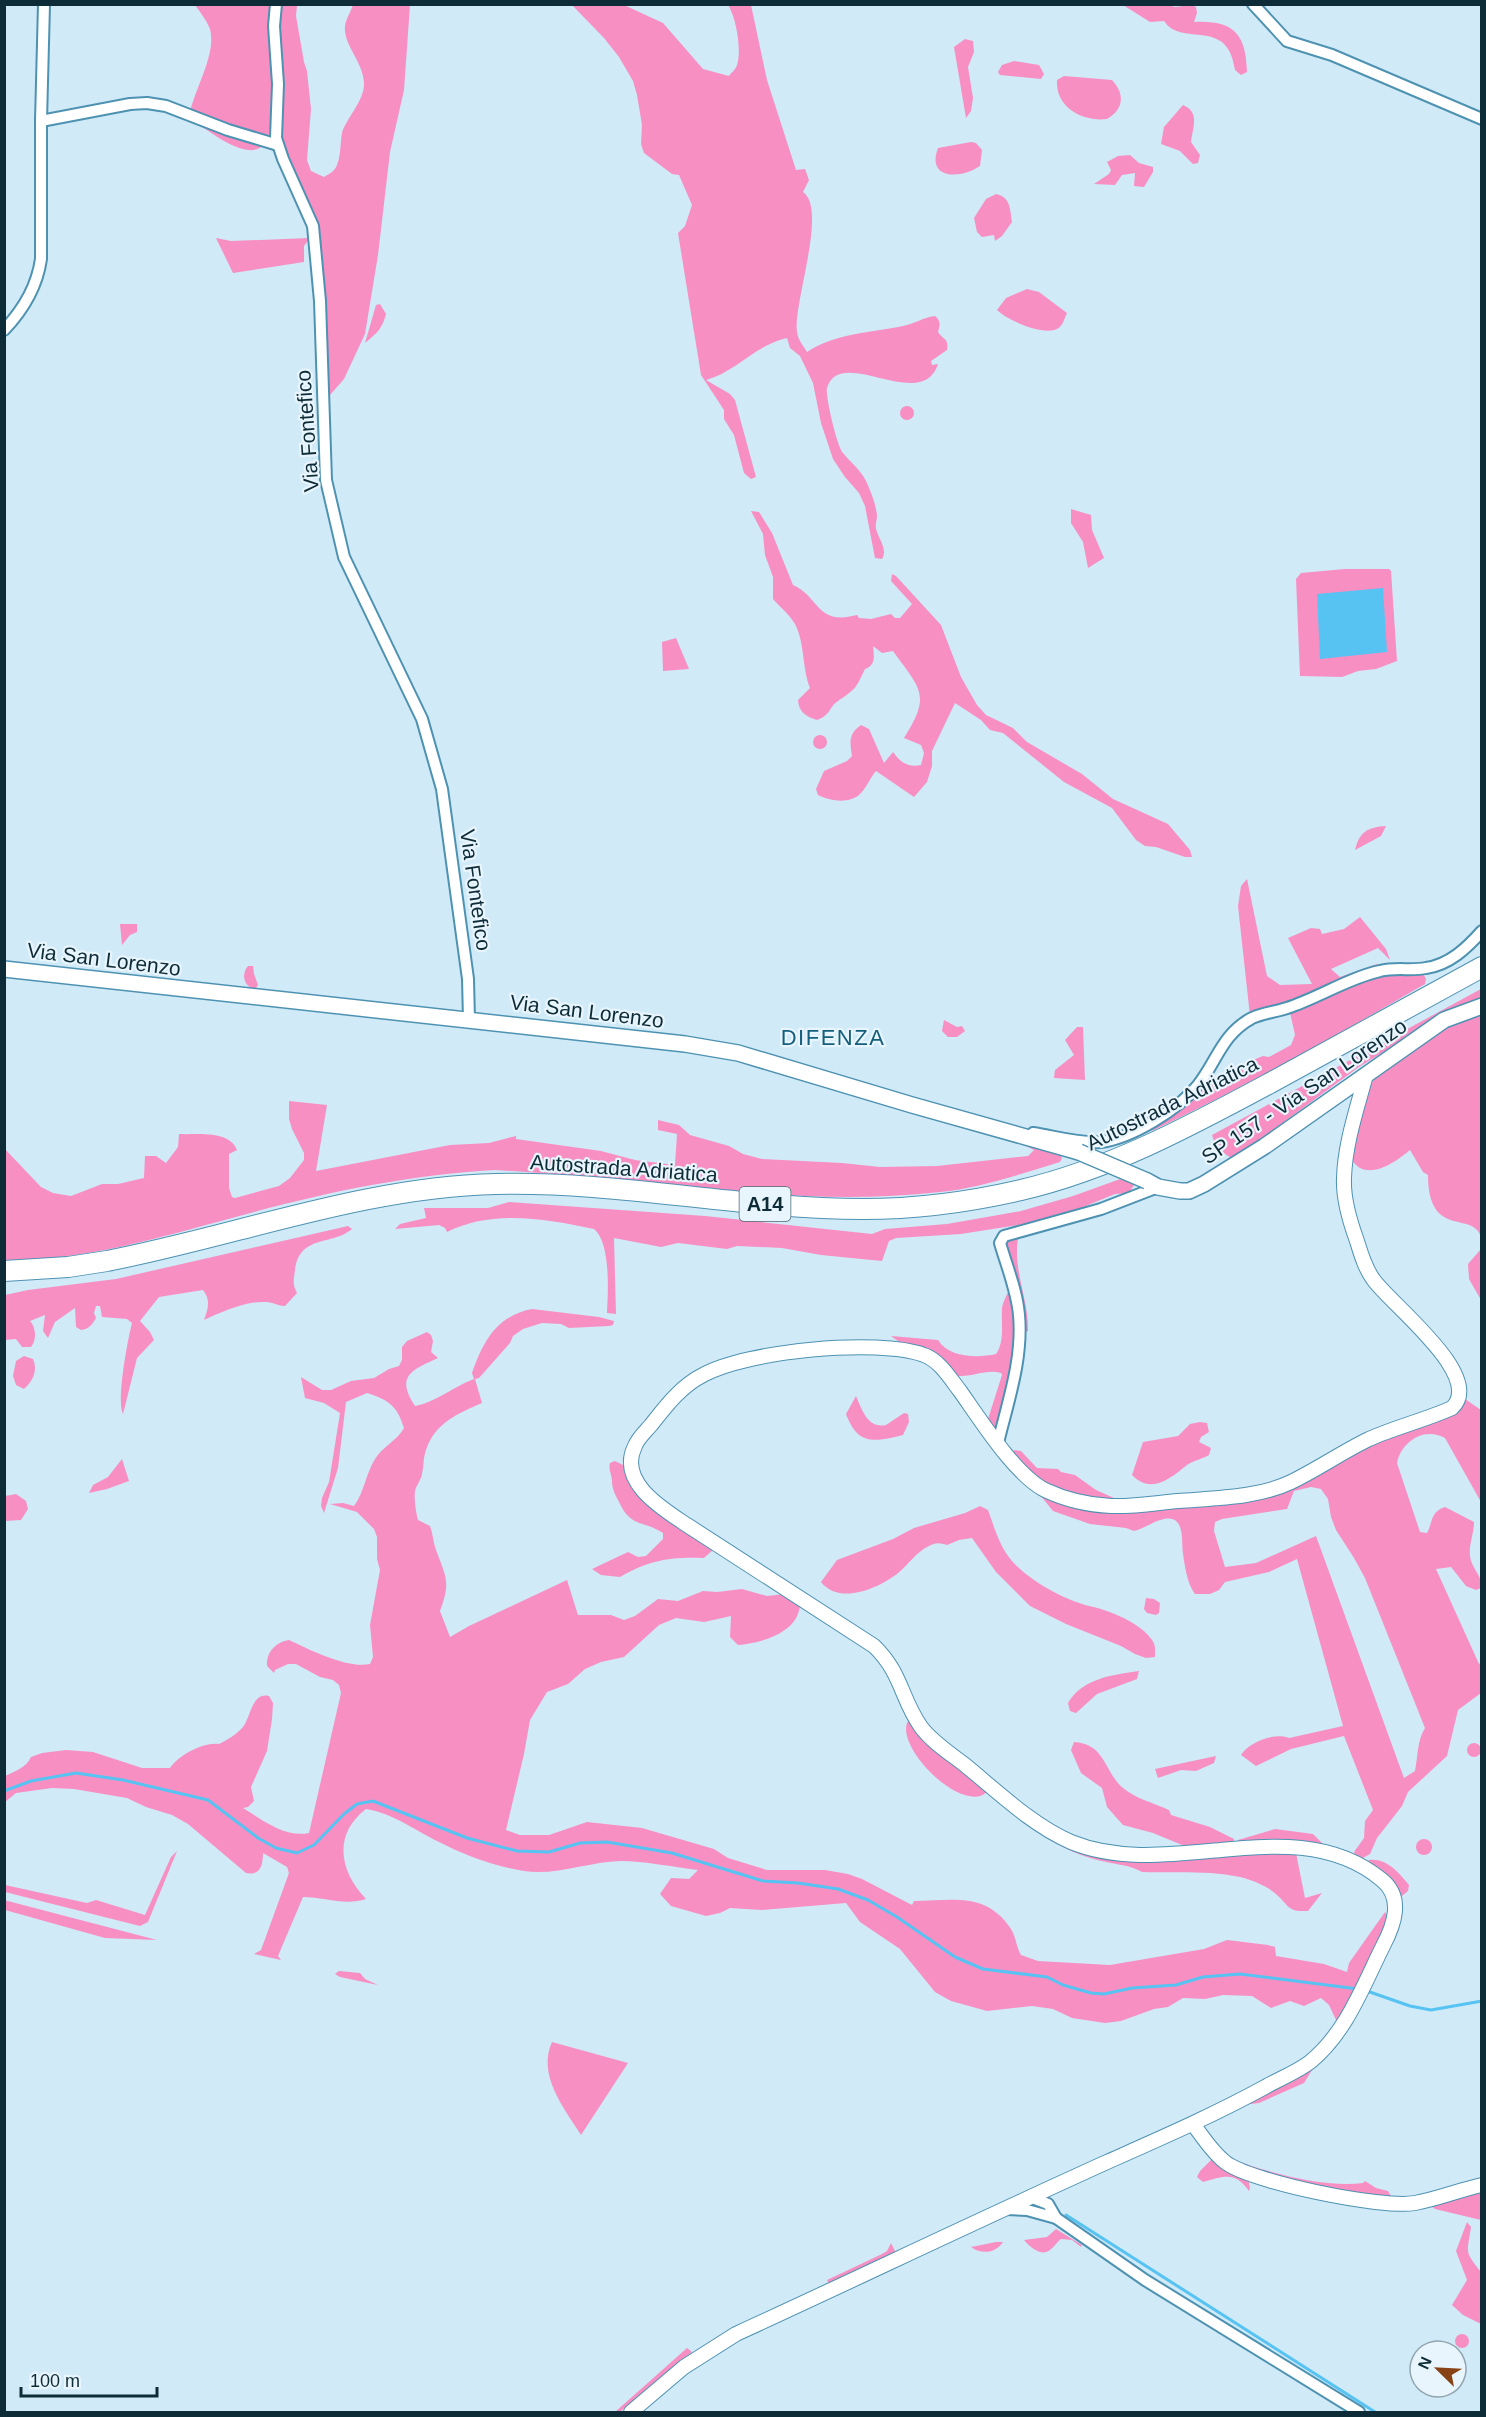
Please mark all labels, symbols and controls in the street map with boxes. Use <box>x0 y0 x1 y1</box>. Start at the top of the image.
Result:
street label: Via Fontefico <box>291 369 323 493</box>
street label: Via Fontefico <box>456 828 496 952</box>
street label: Via San Lorenzo <box>26 938 182 980</box>
street label: Via San Lorenzo <box>509 990 665 1032</box>
street label: SP 157 - Via San Lorenzo <box>1197 1014 1411 1168</box>
district label: DIFENZA <box>781 1025 885 1050</box>
street label: Autostrada Adriatica <box>1082 1051 1262 1155</box>
street label: Autostrada Adriatica <box>529 1150 719 1186</box>
road number: A14 <box>740 1187 790 1221</box>
north arrow <box>1408 2339 1468 2399</box>
text: N <box>1415 2354 1435 2372</box>
scale bar <box>21 2360 158 2398</box>
text: 100 m <box>30 2371 80 2391</box>

